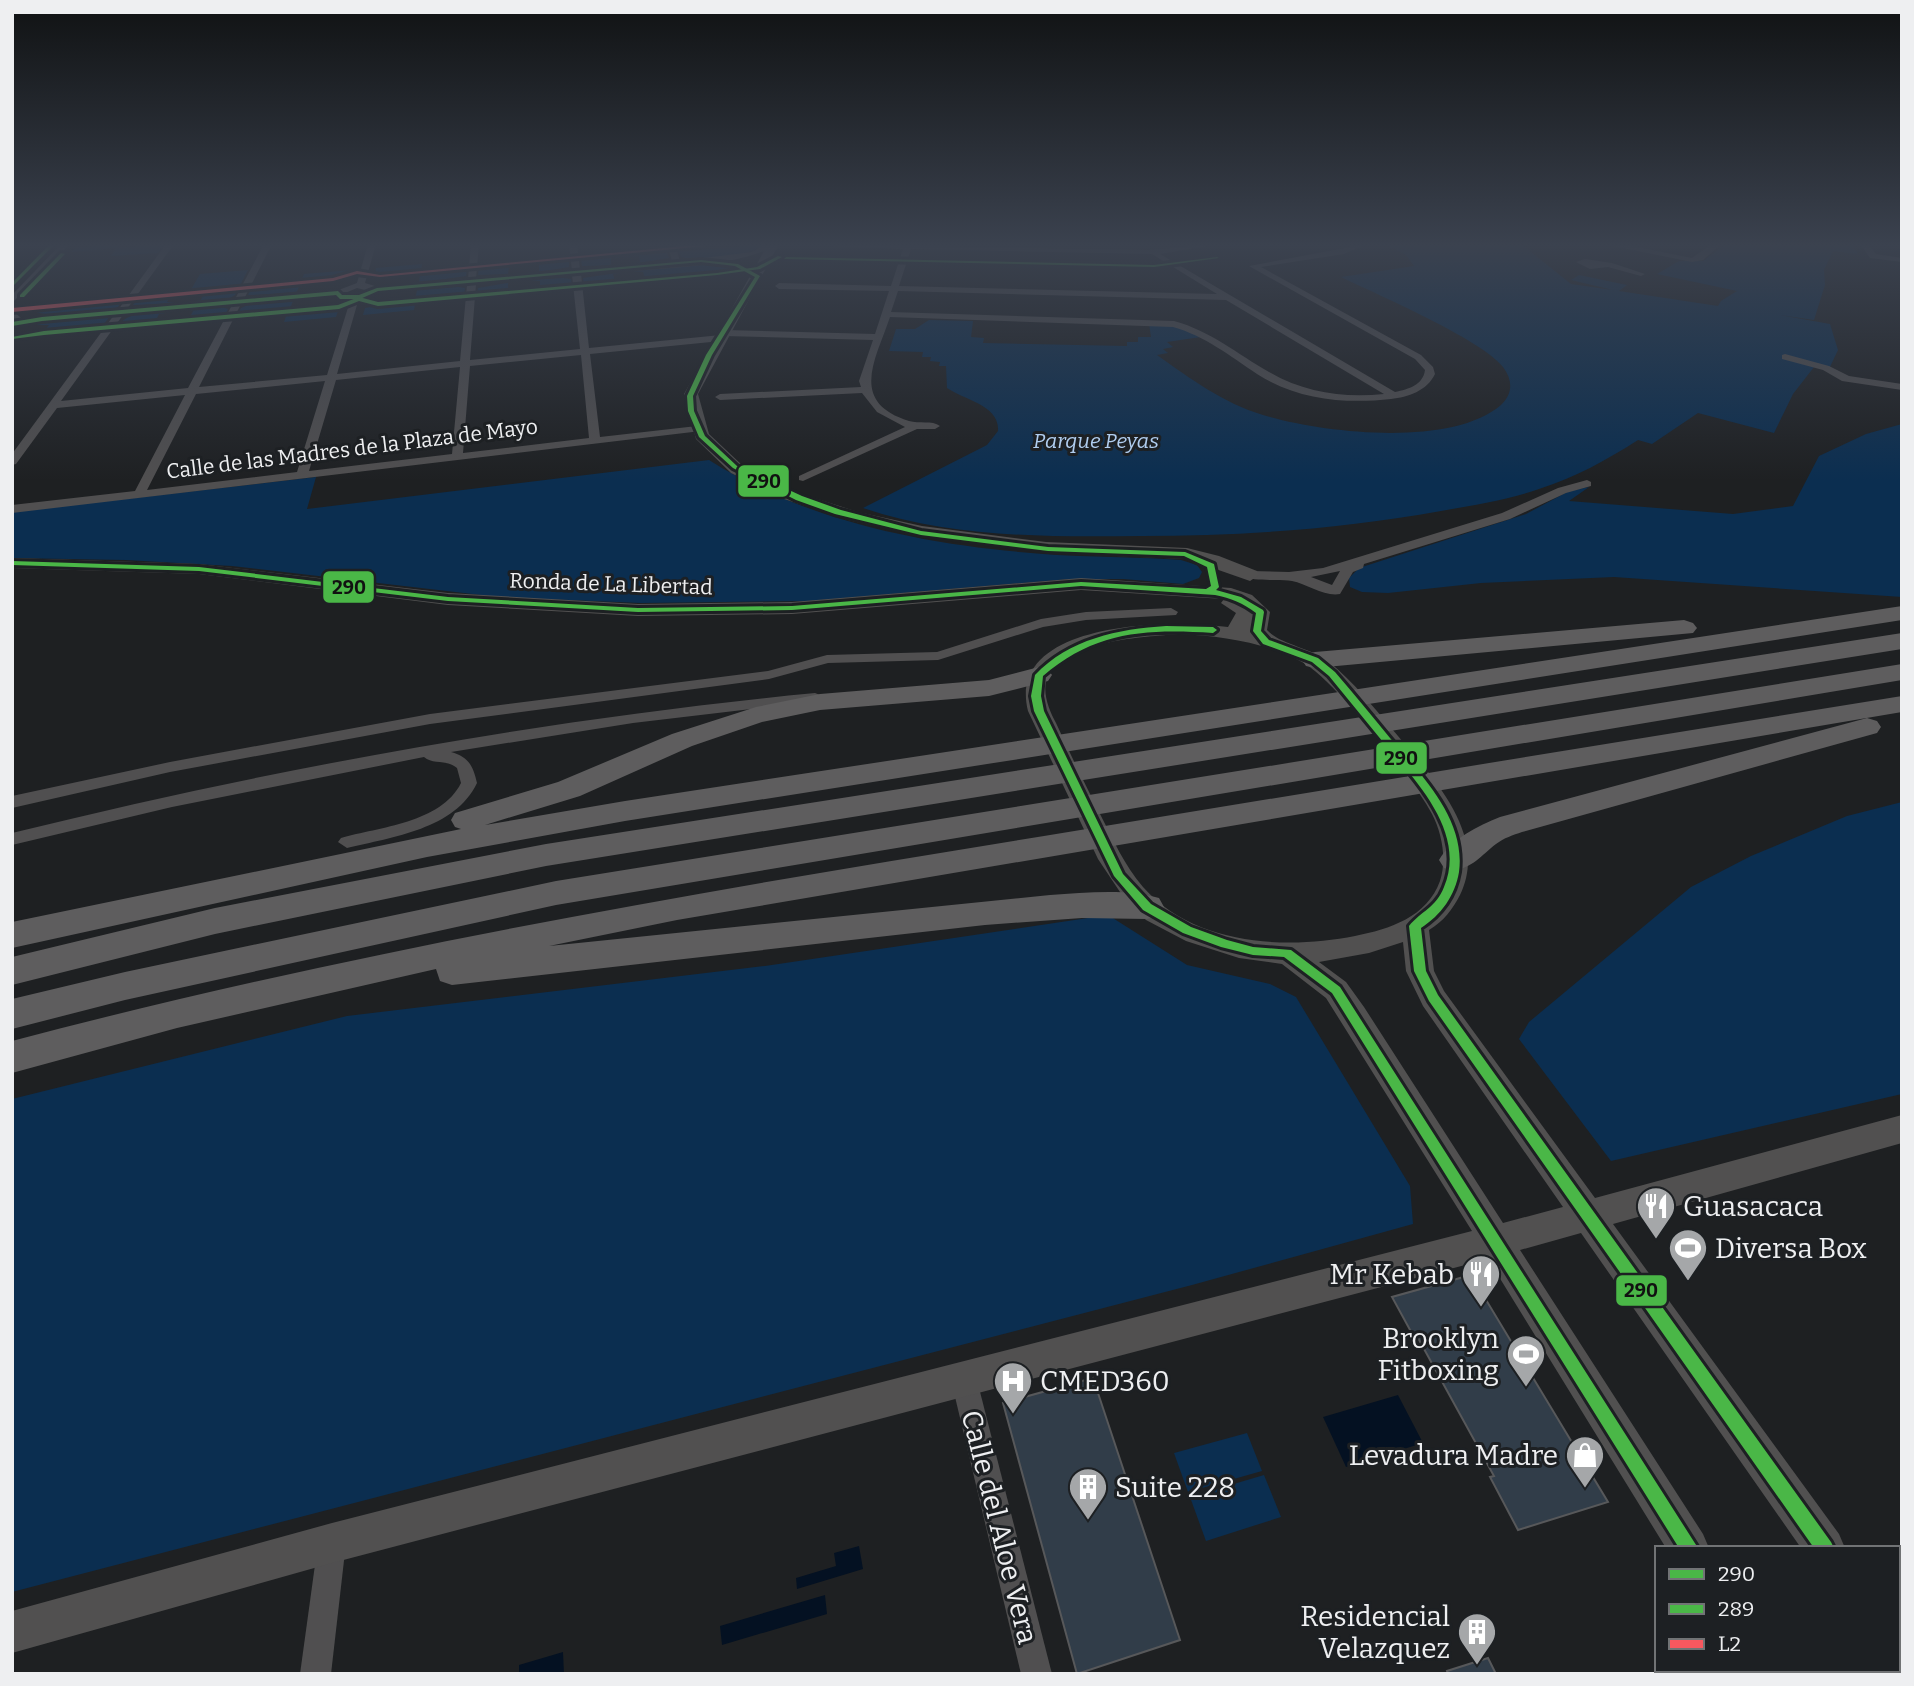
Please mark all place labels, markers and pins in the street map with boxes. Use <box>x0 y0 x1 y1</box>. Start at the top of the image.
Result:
restaurant icon: Guasacaca <box>1635 1185 1677 1240</box>
place label: Guasacaca <box>1683 1190 1823 1223</box>
sports icon: Diversa Box <box>1667 1227 1709 1282</box>
place label: Diversa Box <box>1715 1232 1867 1265</box>
restaurant icon: Mr Kebab <box>1460 1253 1502 1308</box>
place label: Mr Kebab <box>1329 1258 1454 1291</box>
place label: Brooklyn Fitboxing <box>1377 1322 1499 1387</box>
sports icon: Brooklyn Fitboxing <box>1505 1333 1547 1388</box>
hospital icon: CMED360 <box>992 1360 1034 1415</box>
place label: CMED360 <box>1040 1365 1170 1398</box>
shop icon: Levadura Madre <box>1564 1434 1606 1489</box>
place label: Levadura Madre <box>1349 1439 1558 1472</box>
building icon: Suite 228 <box>1067 1466 1109 1521</box>
place label: Suite 228 <box>1115 1471 1235 1504</box>
place label: Residencial Velazquez <box>1300 1600 1450 1665</box>
building icon: Residencial Velazquez <box>1456 1611 1498 1666</box>

